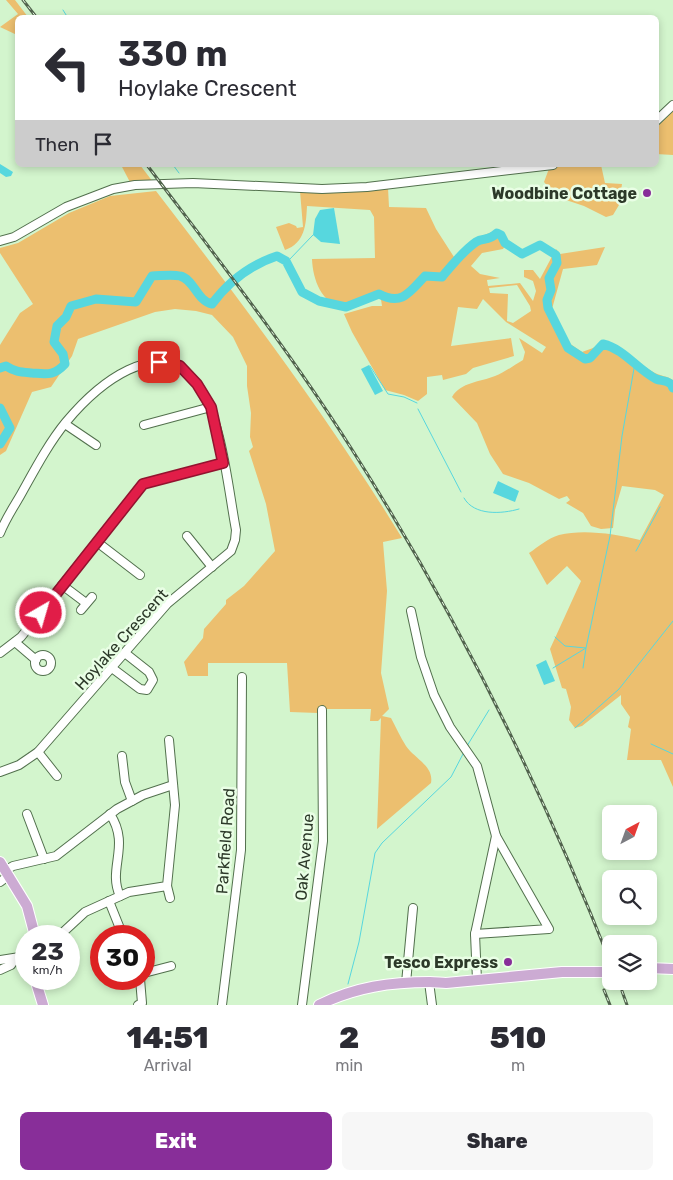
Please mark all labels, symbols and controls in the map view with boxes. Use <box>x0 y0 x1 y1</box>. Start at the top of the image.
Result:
text: 330 m <box>118 33 227 75</box>
icon: left <box>35 35 100 100</box>
text: Hoylake Crescent <box>118 75 297 102</box>
icon: arrive <box>89 130 117 158</box>
text: Then <box>35 133 79 156</box>
place label: Woodbine Cottage <box>491 184 637 203</box>
marker: Woodbine Cottage <box>641 187 653 199</box>
pin <box>138 341 180 383</box>
icon: arrive <box>145 348 173 376</box>
street label: Hoylake Crescent <box>71 585 172 694</box>
position arrow <box>14 586 66 638</box>
street label: Parkfield Road <box>212 787 239 895</box>
north arrow <box>602 805 658 860</box>
map controls <box>602 805 657 990</box>
street label: Oak Avenue <box>291 813 318 901</box>
button: search <box>602 870 657 925</box>
speed limit sign: 30 <box>90 925 155 990</box>
button: layers <box>602 935 657 990</box>
text: 23 <box>31 937 64 966</box>
place label: Tesco Express <box>384 953 498 972</box>
marker: Tesco Express <box>502 956 514 968</box>
text: km/h <box>33 963 62 977</box>
text: 14:51 <box>127 1020 209 1056</box>
text: 2 <box>339 1020 359 1056</box>
text: 510 <box>490 1020 546 1056</box>
text: Arrival <box>144 1056 192 1075</box>
text: min <box>335 1056 363 1075</box>
text: m <box>511 1056 525 1075</box>
button: Exit <box>20 1112 332 1170</box>
button: Share <box>342 1112 653 1170</box>

